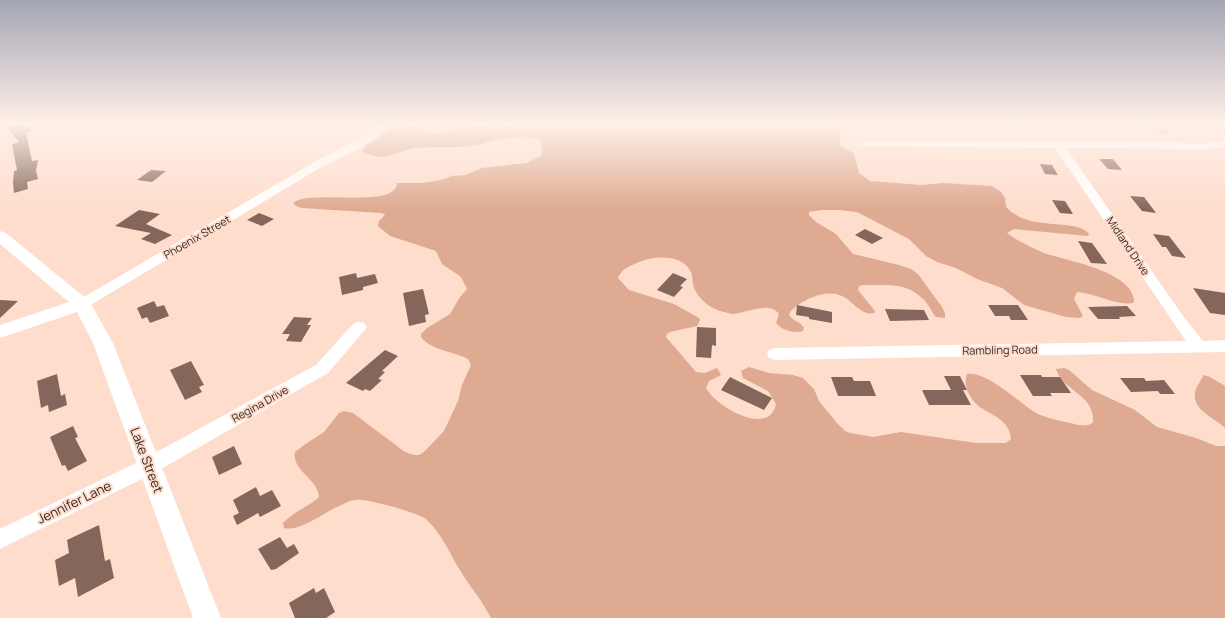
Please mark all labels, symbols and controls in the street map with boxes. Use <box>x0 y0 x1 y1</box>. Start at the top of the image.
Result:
street label: Phoenix Street <box>160 211 233 262</box>
street label: Midland Drive <box>1103 213 1154 279</box>
street label: Rambling Road <box>962 341 1038 358</box>
street label: Regina Drive <box>229 381 291 425</box>
street label: Lake Street <box>126 425 168 495</box>
street label: Jennifer Lane <box>34 476 114 528</box>

